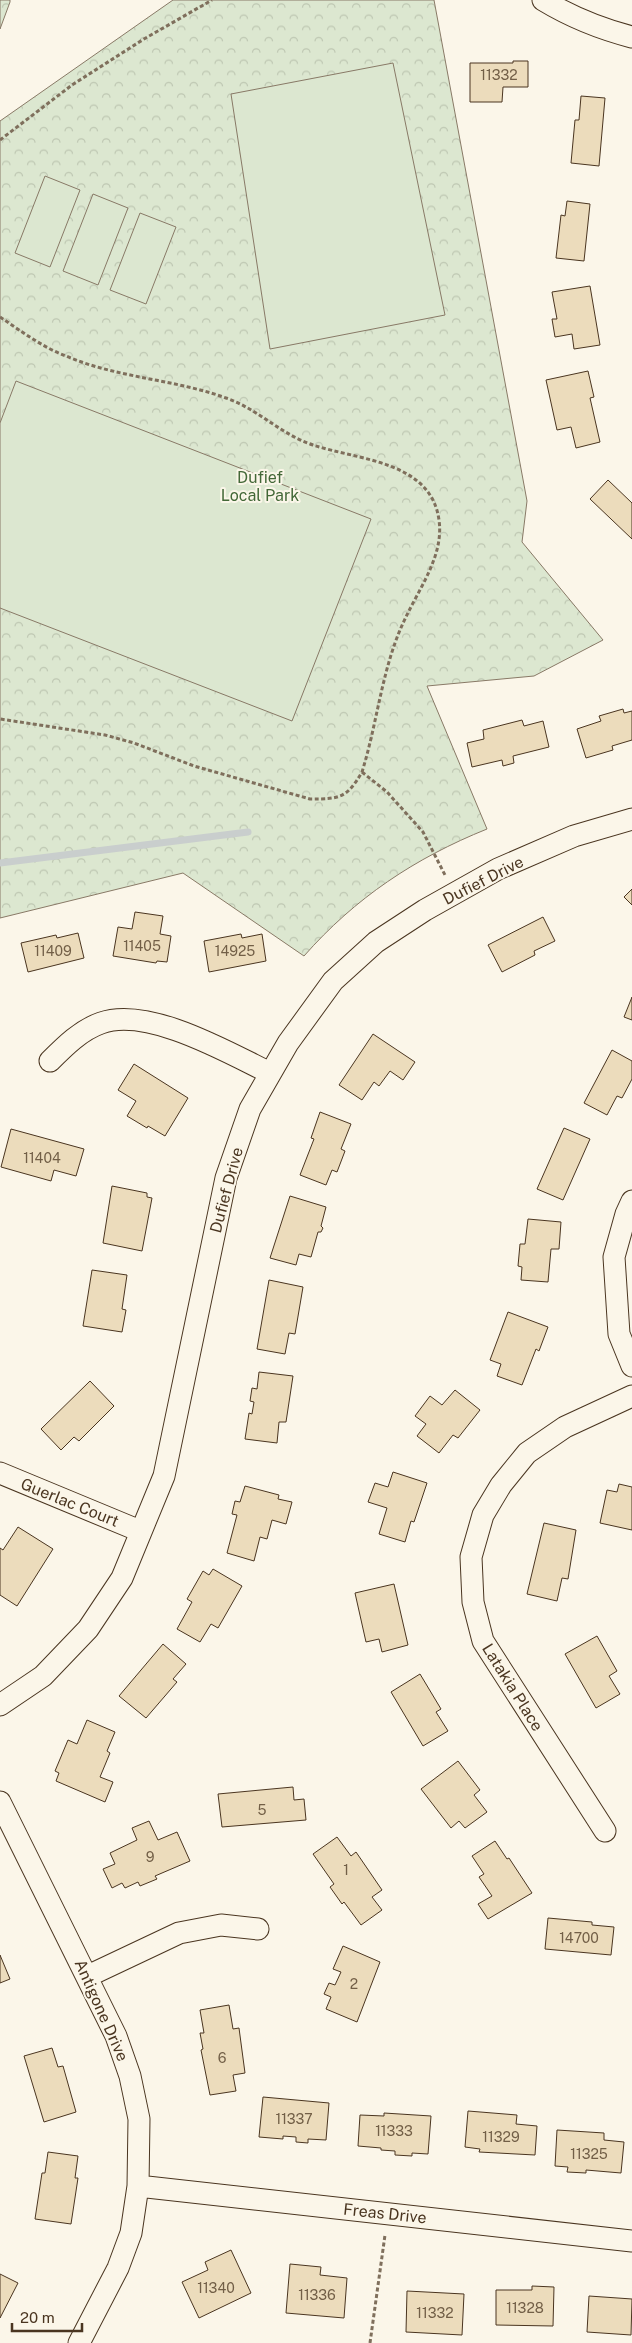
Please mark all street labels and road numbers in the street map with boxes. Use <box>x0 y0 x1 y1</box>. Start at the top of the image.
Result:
street label: Dufief Drive <box>440 852 527 909</box>
street label: Dufief Drive <box>206 1145 247 1235</box>
street label: Guerlac Court <box>18 1474 122 1531</box>
street label: Latakia Place <box>478 1640 547 1735</box>
street label: Antigone Drive <box>71 1956 132 2064</box>
street label: Freas Drive <box>342 2200 428 2227</box>

